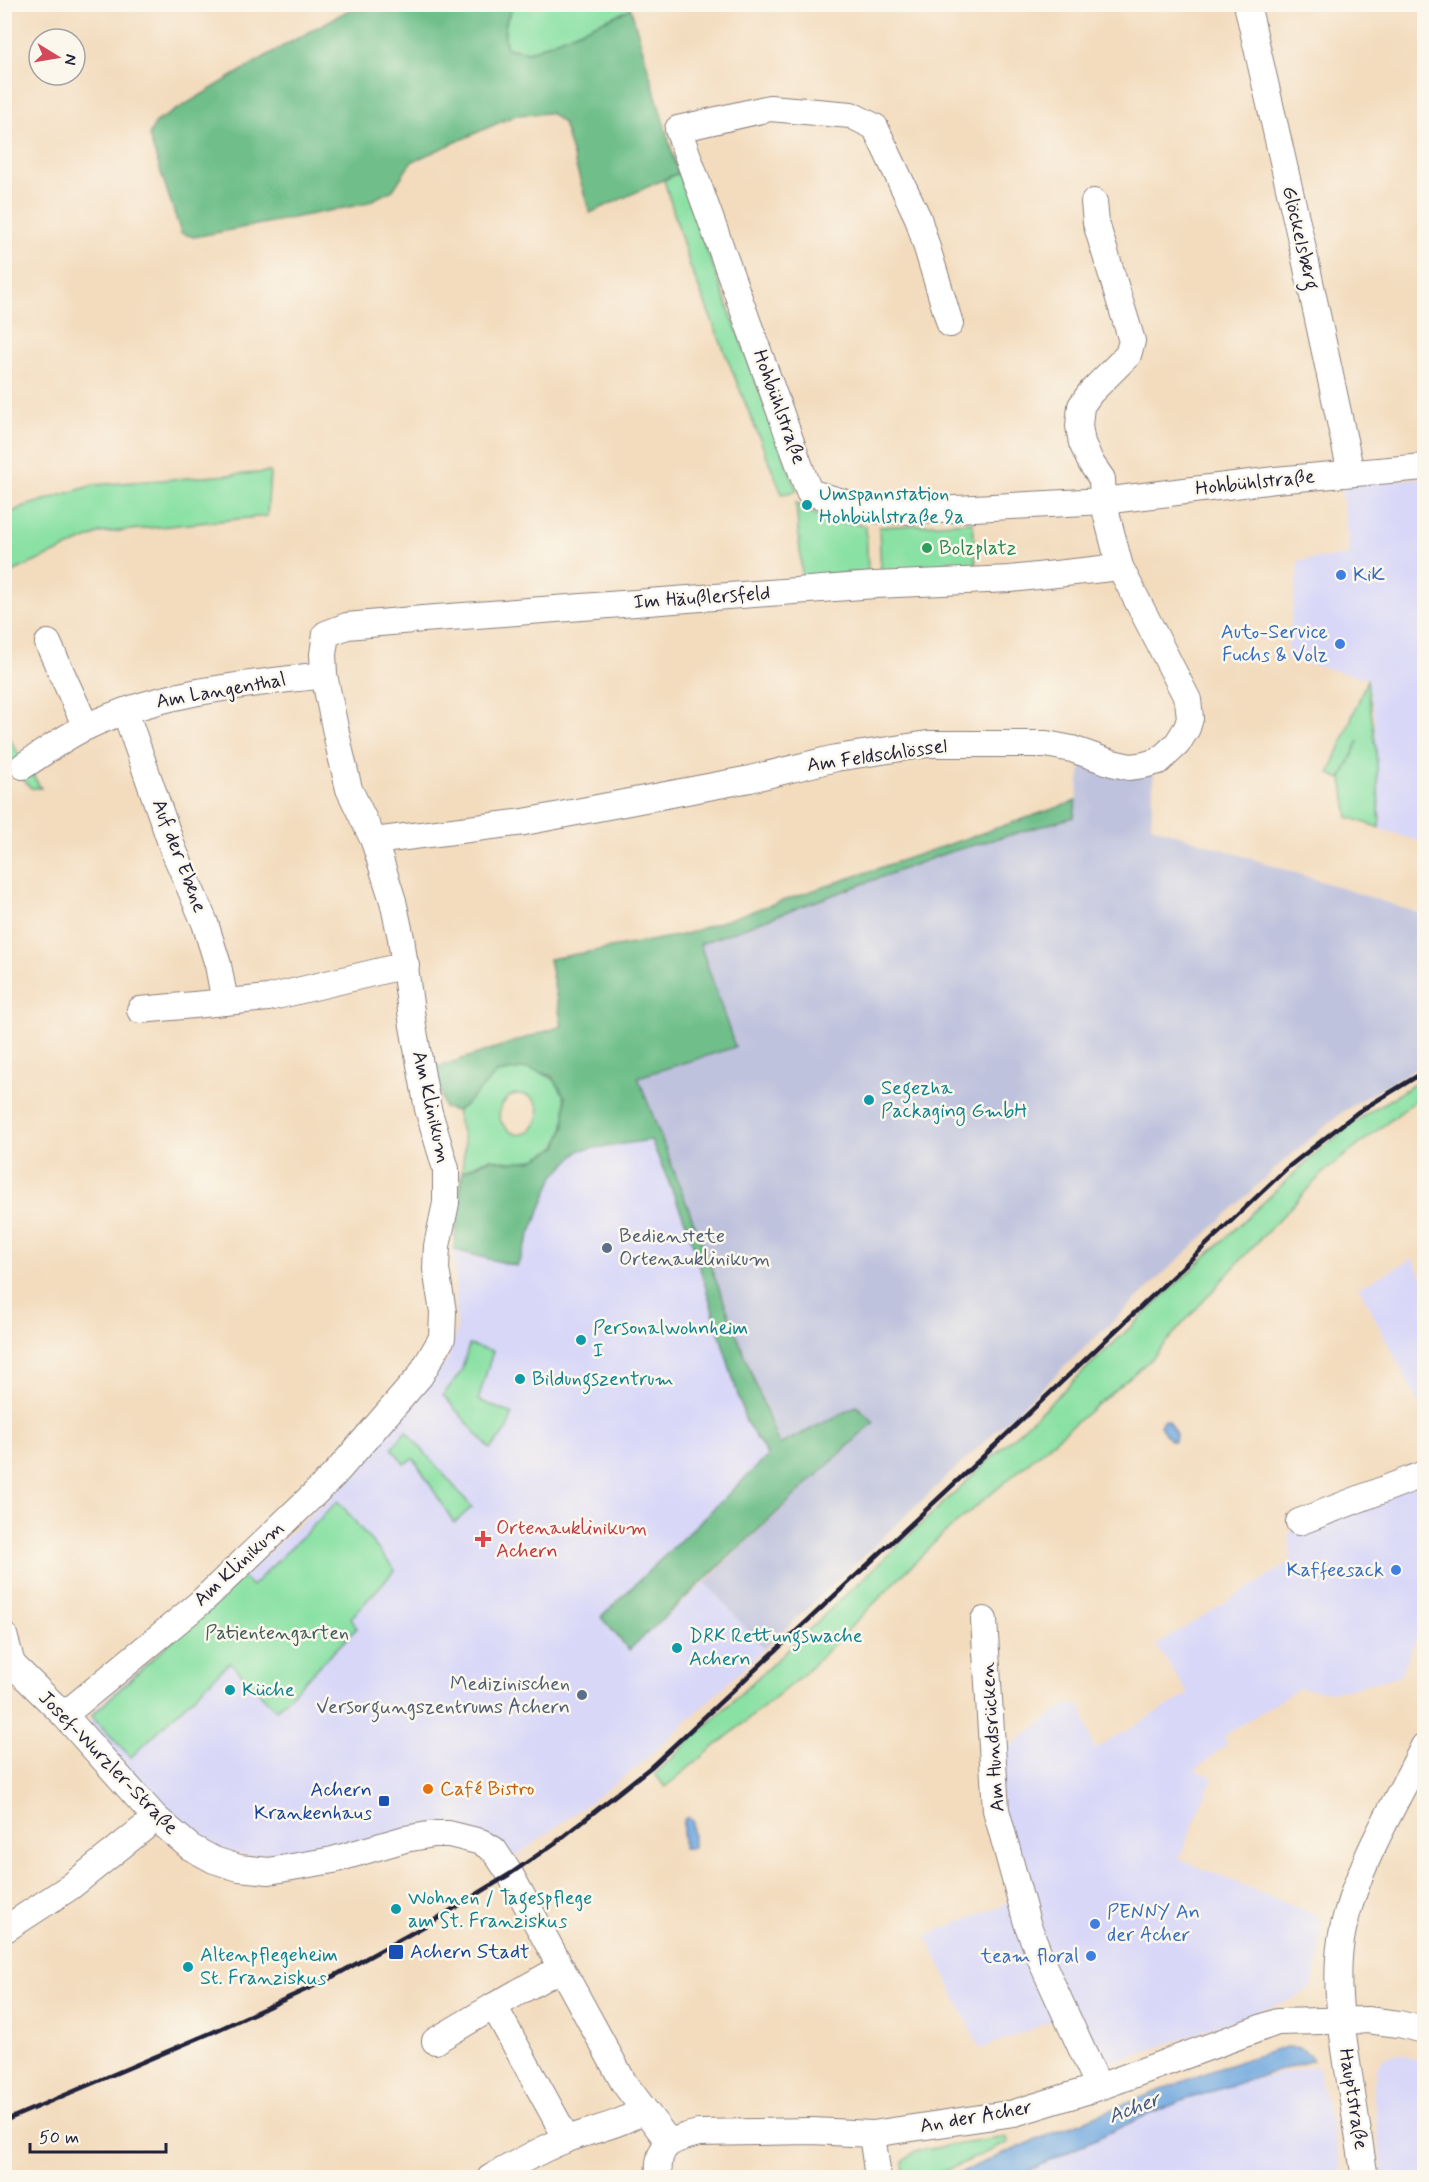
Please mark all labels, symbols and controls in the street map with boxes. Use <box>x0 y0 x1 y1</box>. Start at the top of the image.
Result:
north arrow <box>27 27 87 87</box>
text: N <box>59 52 82 67</box>
street label: Glöckelsberg <box>1273 183 1325 293</box>
street label: Hohbühlstraße <box>746 346 812 468</box>
street label: Hohbühlstraße <box>1194 463 1316 503</box>
place label: Umspannstation Hohbühlstraße 9a <box>819 481 964 531</box>
marker: Umspannstation Hohbühlstraße 9a <box>800 498 814 512</box>
place label: Bolzplatz <box>939 535 1017 562</box>
marker: Bolzplatz <box>920 541 934 555</box>
place label: KiK <box>1353 562 1386 589</box>
marker: KiK <box>1334 568 1348 582</box>
street label: Im Häußlersfeld <box>633 580 771 616</box>
place label: Auto-Service Fuchs & Volz <box>1221 619 1328 669</box>
marker: Auto-Service Fuchs & Volz <box>1333 637 1347 651</box>
street label: Am Langenthal <box>154 666 288 716</box>
street label: Am Feldschlössel <box>805 733 949 779</box>
street label: Auf der Ebene <box>145 796 213 917</box>
street label: Am Klinikum <box>405 1048 457 1166</box>
place label: Segezha Packaging GmbH <box>881 1075 1027 1126</box>
marker: Segezha Packaging GmbH <box>862 1093 876 1107</box>
place label: Bedienstete Ortenauklinikum <box>619 1223 770 1273</box>
marker: Bedienstete Ortenauklinikum <box>600 1241 614 1255</box>
place label: Personalwohnheim I <box>593 1315 748 1365</box>
marker: Personalwohnheim I <box>574 1333 588 1347</box>
place label: Bildungszentrum <box>532 1366 674 1395</box>
marker: Bildungszentrum <box>513 1372 527 1386</box>
street label: Am Klinikum <box>188 1515 290 1613</box>
place label: Ortenauklinikum Achern <box>496 1515 647 1565</box>
marker: Ortenauklinikum Achern <box>474 1530 492 1548</box>
place label: Kaffeesack <box>1286 1557 1384 1584</box>
marker: Kaffeesack <box>1389 1563 1403 1577</box>
park label: Patientengarten <box>205 1620 349 1647</box>
place label: DRK Rettungswache Achern <box>689 1623 863 1673</box>
marker: DRK Rettungswache Achern <box>670 1641 684 1655</box>
street label: Am Hundsrücken <box>974 1661 1012 1813</box>
place label: Medizinischen Versorgungszentrums Achern <box>316 1671 570 1723</box>
place label: Küche <box>242 1677 295 1704</box>
marker: Küche <box>223 1683 237 1697</box>
street label: Josef-Wurzler-Straße <box>32 1685 184 1841</box>
marker: Medizinischen Versorgungszentrums Achern <box>575 1688 589 1702</box>
place label: Café Bistro <box>440 1776 535 1803</box>
place label: Achern Krankenhaus <box>254 1777 372 1827</box>
marker: Café Bistro <box>421 1782 435 1796</box>
marker: Achern Krankenhaus <box>377 1794 391 1808</box>
place label: Wohnen / Tagespflege am St. Franziskus <box>408 1885 592 1935</box>
place label: PENNY An der Acher <box>1107 1899 1200 1949</box>
marker: Wohnen / Tagespflege am St. Franziskus <box>389 1902 403 1916</box>
marker: PENNY An der Acher <box>1088 1917 1102 1931</box>
place label: Achern Stadt <box>410 1939 529 1966</box>
place label: Altenpflegeheim St. Franziskus <box>200 1942 338 1992</box>
marker: Achern Stadt <box>387 1943 405 1961</box>
place label: team floral <box>980 1943 1079 1970</box>
marker: team floral <box>1084 1949 1098 1963</box>
marker: Altenpflegeheim St. Franziskus <box>181 1960 195 1974</box>
street label: Hauptstraße <box>1332 2047 1374 2152</box>
water label: Acher <box>1104 2085 1166 2131</box>
street label: An der Acher <box>918 2094 1034 2140</box>
scale bar <box>30 2116 166 2154</box>
text: 50 m <box>39 2126 79 2150</box>

